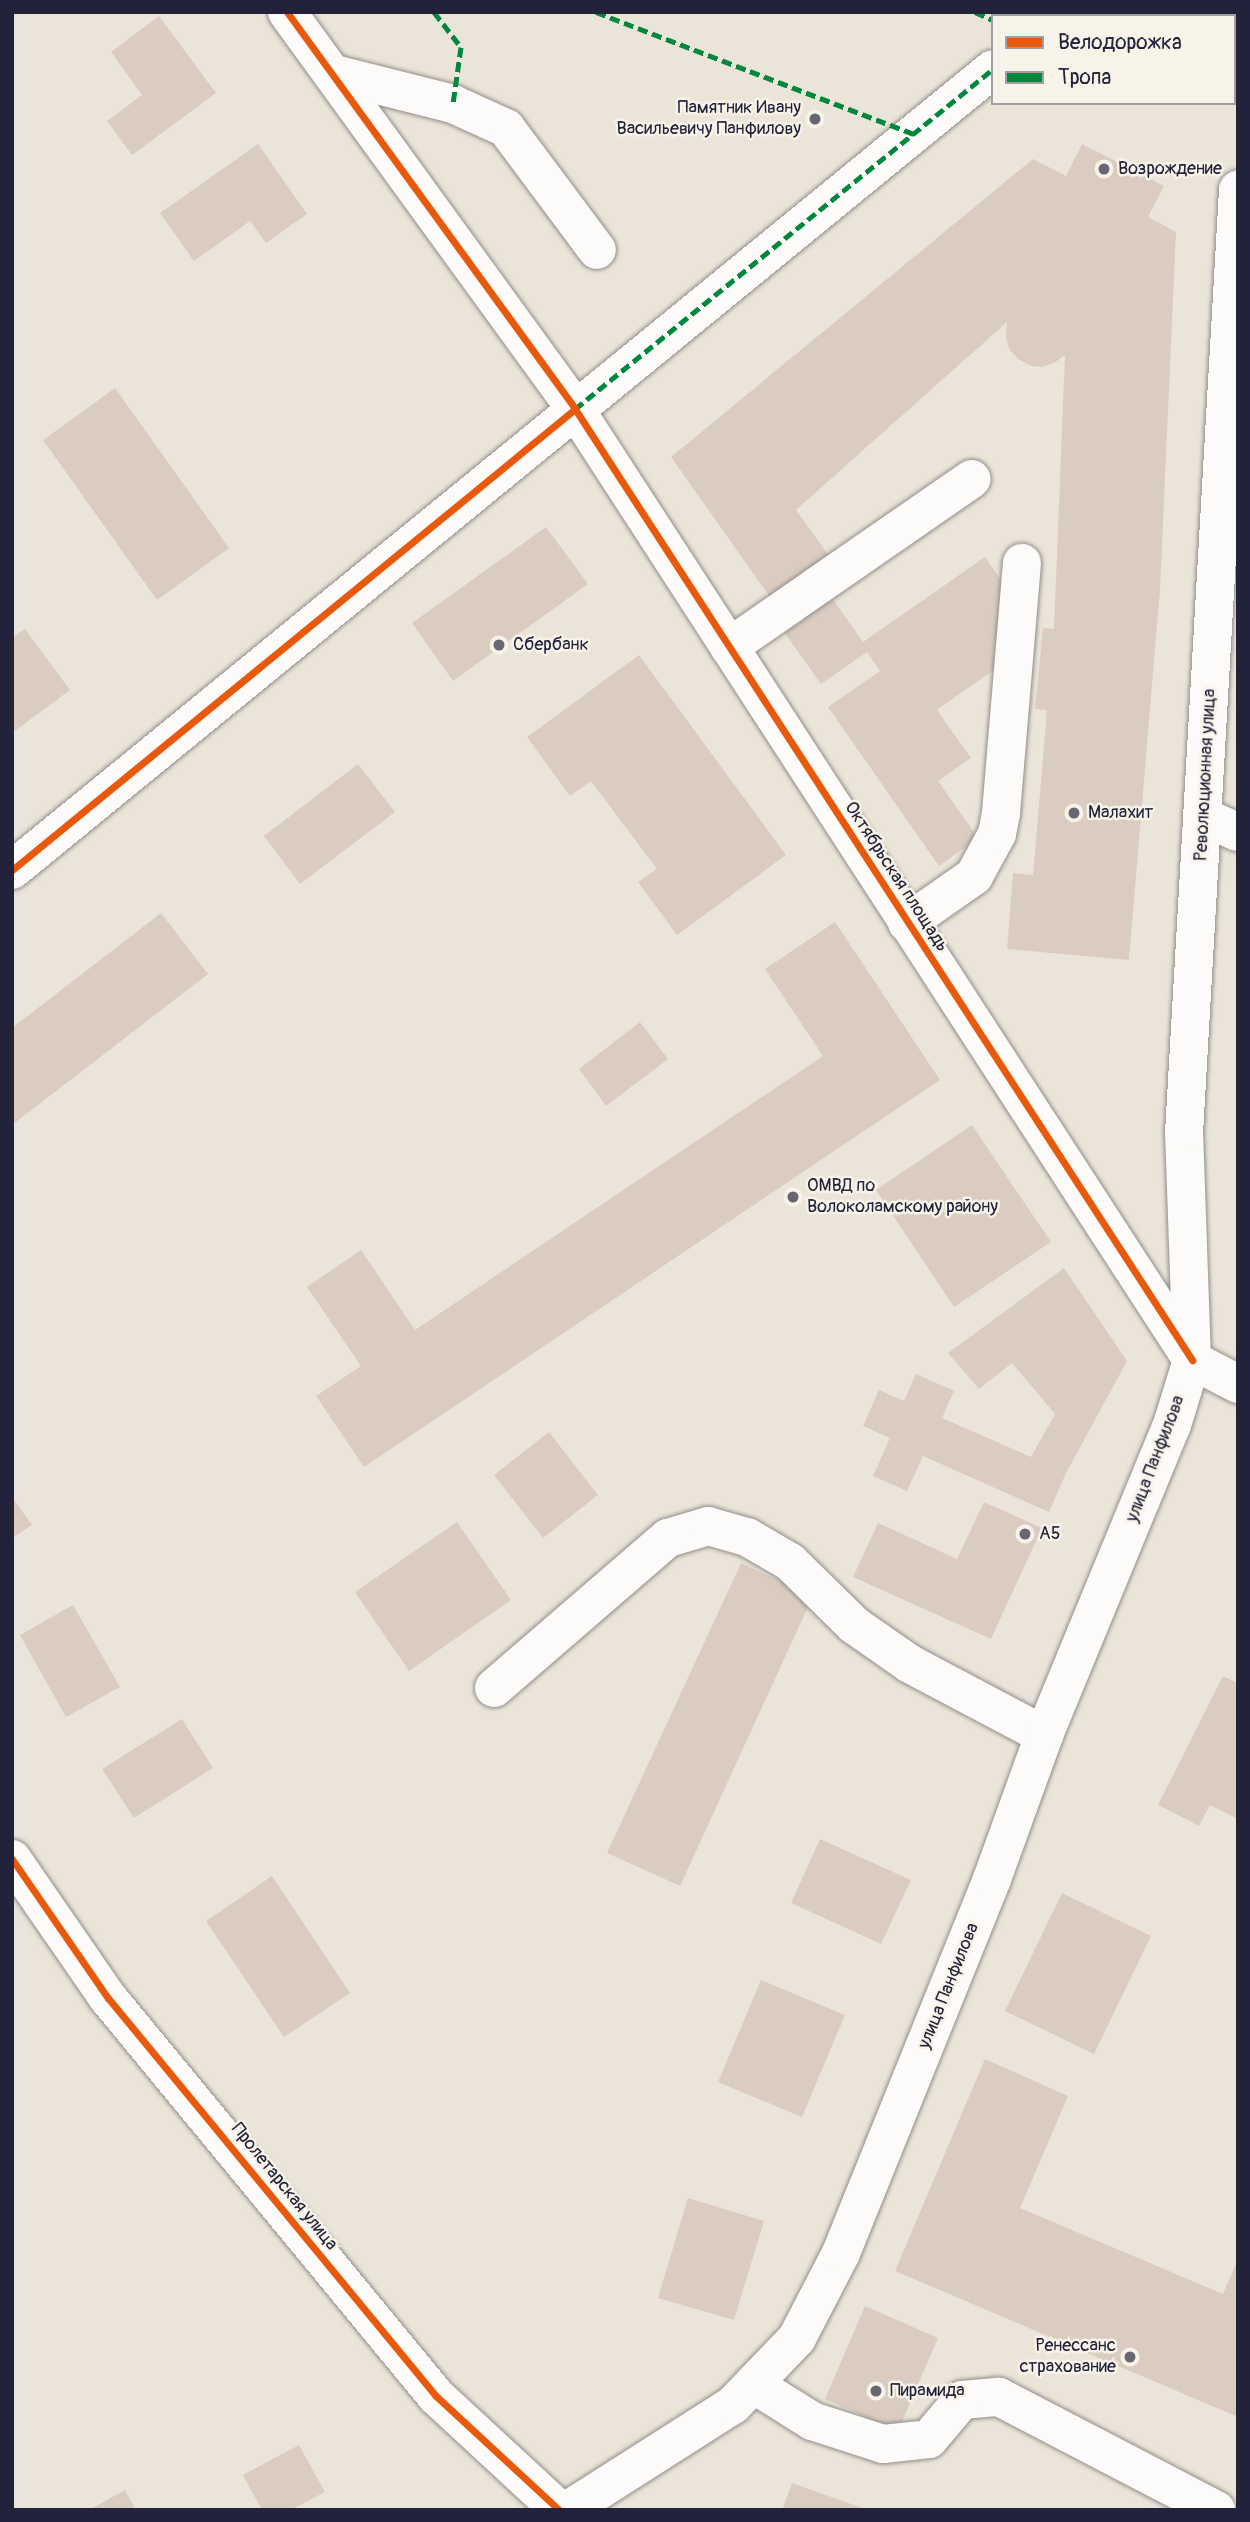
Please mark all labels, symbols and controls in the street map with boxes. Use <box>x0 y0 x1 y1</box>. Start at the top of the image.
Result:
legend <box>991 14 1236 105</box>
text: Велодорожка <box>1058 29 1182 56</box>
text: Тропа <box>1058 64 1111 91</box>
place label: Памятник Ивану Васильевичу Панфилову <box>617 98 801 140</box>
marker: Памятник Ивану Васильевичу Панфилову <box>807 111 823 127</box>
place label: Возрождение <box>1118 158 1222 180</box>
marker: Возрождение <box>1096 161 1112 177</box>
place label: Сбербанк <box>513 634 589 656</box>
marker: Сбербанк <box>491 637 507 653</box>
street label: Революционная улица <box>1191 688 1221 862</box>
street label: Октябрьская площадь <box>839 798 953 956</box>
place label: Малахит <box>1088 802 1153 824</box>
marker: Малахит <box>1066 805 1082 821</box>
place label: ОМВД по Волоколамскому району <box>807 1176 998 1218</box>
marker: ОМВД по Волоколамскому району <box>785 1189 801 1205</box>
street label: улица Панфилова <box>1122 1393 1190 1525</box>
place label: А5 <box>1039 1523 1060 1545</box>
marker: А5 <box>1017 1526 1033 1542</box>
street label: улица Панфилова <box>914 1920 984 2052</box>
street label: Пролетарская улица <box>226 2119 342 2255</box>
place label: Ренессанс страхование <box>1020 2336 1116 2378</box>
marker: Ренессанс страхование <box>1122 2349 1138 2365</box>
place label: Пирамида <box>890 2380 965 2402</box>
marker: Пирамида <box>868 2383 884 2399</box>

